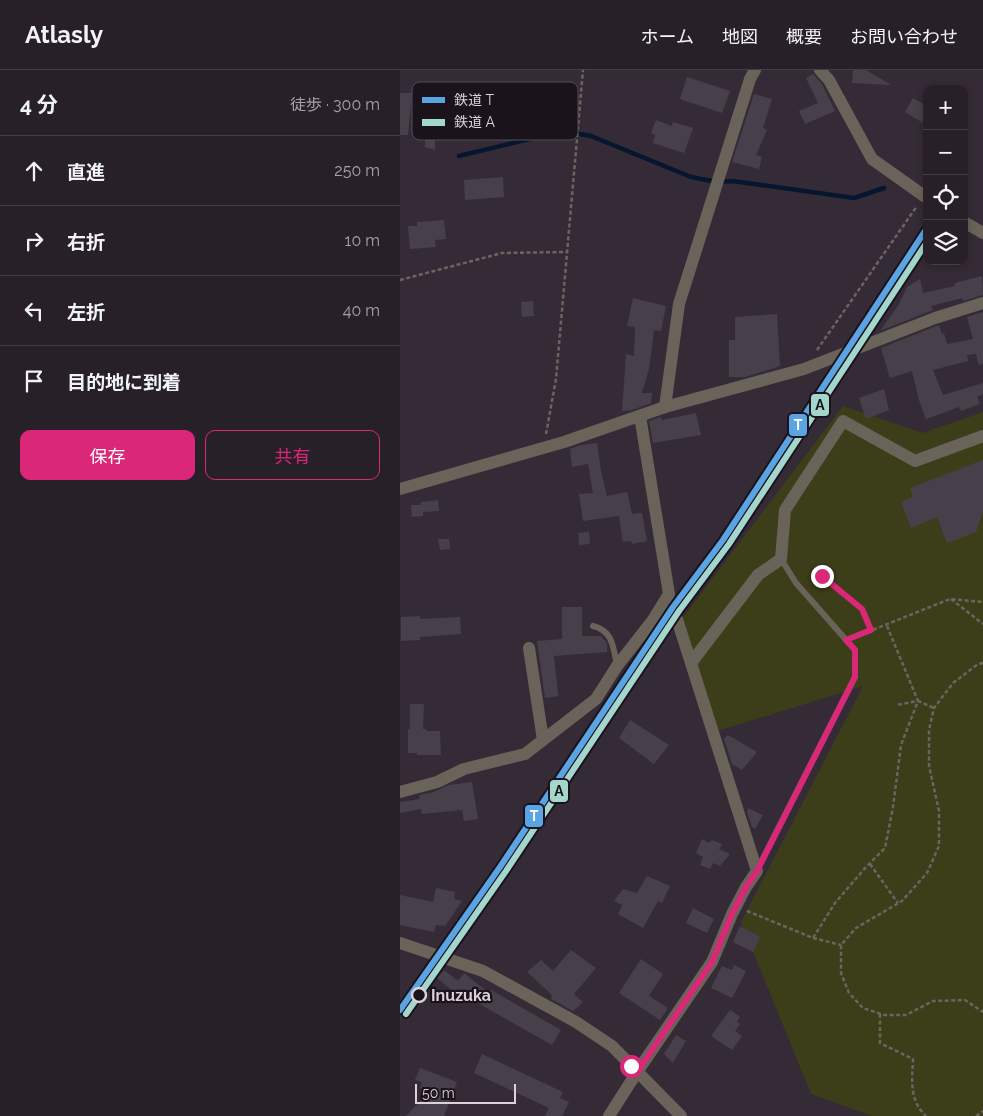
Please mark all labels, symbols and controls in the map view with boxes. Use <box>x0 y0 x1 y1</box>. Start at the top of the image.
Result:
text: Atlasly <box>25 20 103 49</box>
text: ホーム <box>641 26 694 47</box>
text: 地図 <box>722 26 758 47</box>
text: 概要 <box>786 26 822 47</box>
text: お問い合わせ <box>850 26 958 47</box>
legend <box>412 82 578 140</box>
map controls <box>923 85 968 265</box>
button: + <box>923 85 968 130</box>
text: 4 分 <box>20 92 58 117</box>
text: 鉄道 T <box>454 92 495 108</box>
text: 徒歩 · 300 m <box>290 95 380 114</box>
text: 鉄道 A <box>454 114 496 130</box>
button: − <box>923 130 968 175</box>
icon: ahead <box>20 157 48 185</box>
text: 直進 <box>67 161 105 183</box>
text: 250 m <box>334 161 380 180</box>
button: locate <box>923 175 968 220</box>
button: layers <box>923 220 968 265</box>
icon: right <box>20 227 48 255</box>
text: 右折 <box>67 231 105 253</box>
text: 10 m <box>345 231 380 250</box>
icon: left <box>20 297 48 325</box>
text: 左折 <box>67 301 105 323</box>
text: 40 m <box>343 301 380 320</box>
icon: arrive <box>20 367 48 395</box>
text: 目的地に到着 <box>67 371 181 393</box>
line badge: A <box>810 393 830 417</box>
text: A <box>815 397 825 413</box>
line badge: T <box>788 413 808 437</box>
text: T <box>794 417 803 433</box>
button: 保存 <box>20 430 195 480</box>
button: 共有 <box>205 430 380 480</box>
route end <box>811 565 834 588</box>
line badge: A <box>549 779 569 803</box>
text: A <box>554 783 564 799</box>
line badge: T <box>524 804 544 828</box>
text: T <box>530 808 539 824</box>
place label: Inuzuka <box>431 986 491 1005</box>
marker: Inuzuka <box>411 987 427 1003</box>
route start <box>620 1055 643 1078</box>
scale bar <box>415 1081 516 1104</box>
text: 50 m <box>422 1085 455 1101</box>

